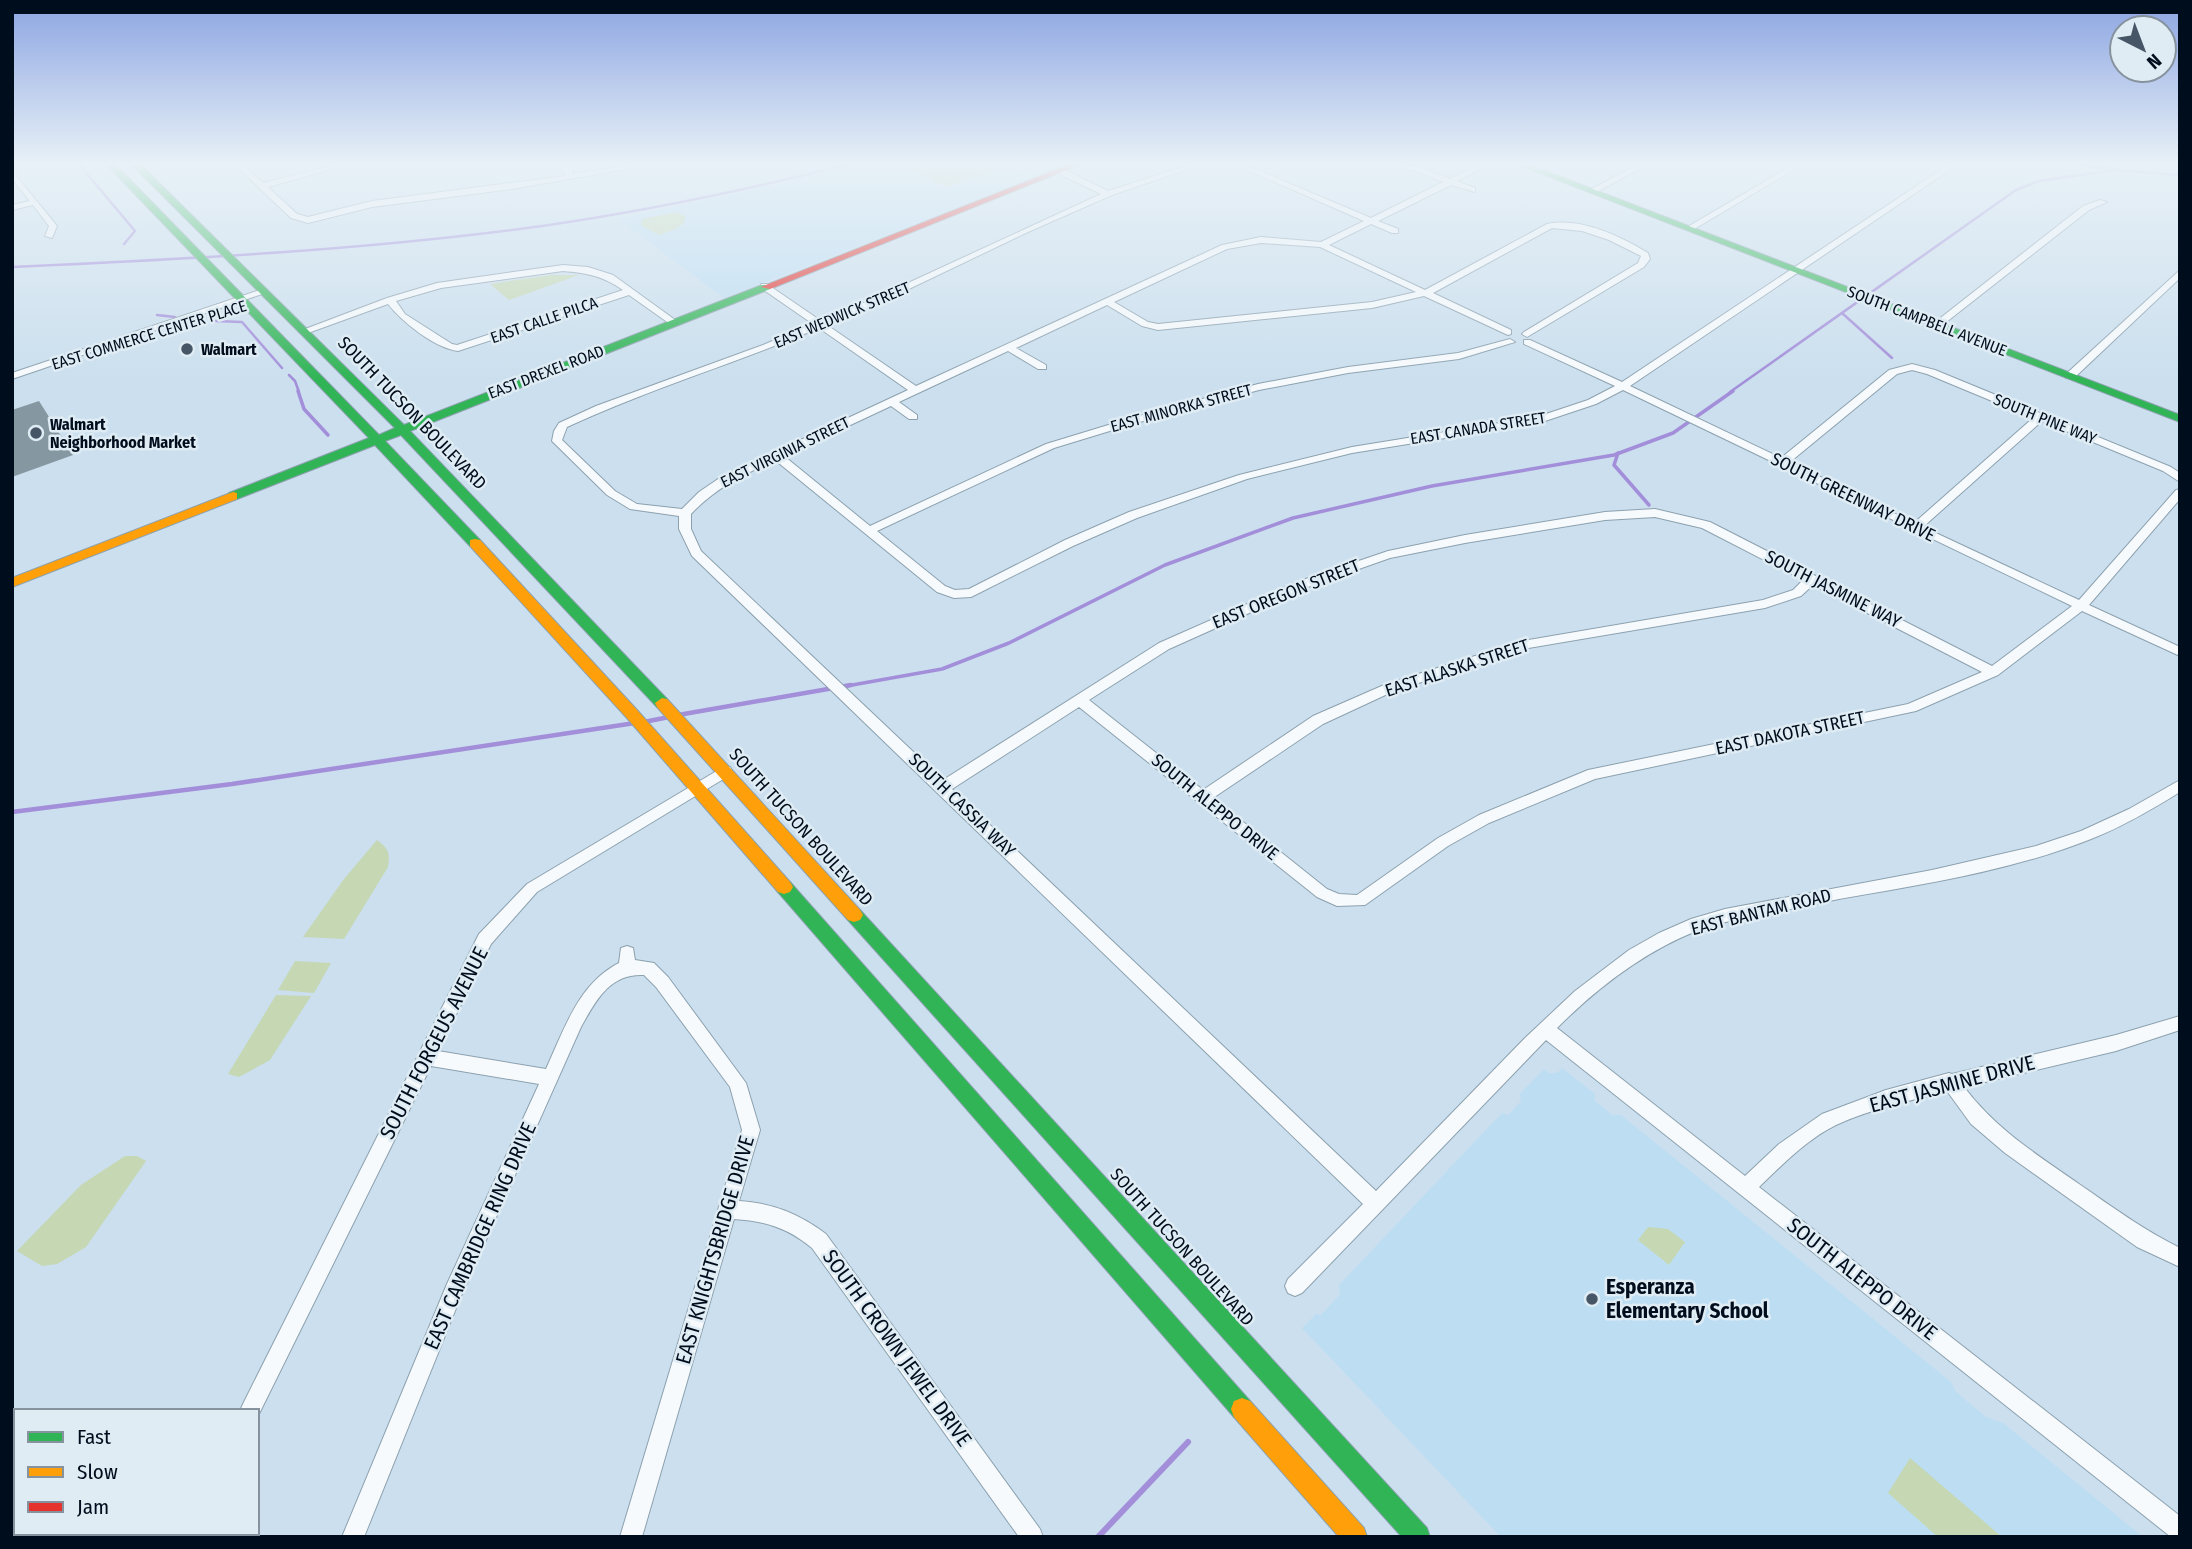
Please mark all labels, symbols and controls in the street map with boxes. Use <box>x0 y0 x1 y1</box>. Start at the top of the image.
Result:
north arrow <box>2108 14 2178 84</box>
text: N <box>2142 49 2166 74</box>
street label: EAST WEDWICK STREET <box>771 277 913 352</box>
street label: SOUTH CAMPBELL AVENUE <box>1845 282 2009 360</box>
street label: EAST CALLE PILCA <box>488 293 601 347</box>
street label: EAST COMMERCE CENTER PLACE <box>49 296 249 374</box>
street label: SOUTH TUCSON BOULEVARD <box>333 332 491 494</box>
place label: Walmart <box>201 340 257 359</box>
marker: Walmart <box>179 341 195 357</box>
street label: EAST DREXEL ROAD <box>485 341 607 403</box>
street label: EAST MINORKA STREET <box>1108 380 1254 436</box>
street label: SOUTH PINE WAY <box>1991 390 2099 448</box>
street label: EAST CANADA STREET <box>1409 408 1548 448</box>
street label: EAST VIRGINIA STREET <box>717 412 853 491</box>
place label: Walmart Neighborhood Market <box>50 415 196 452</box>
marker: Walmart Neighborhood Market <box>28 425 44 441</box>
street label: SOUTH GREENWAY DRIVE <box>1767 448 1939 546</box>
street label: SOUTH JASMINE WAY <box>1761 545 1905 633</box>
street label: EAST OREGON STREET <box>1209 554 1364 634</box>
street label: EAST ALASKA STREET <box>1382 634 1532 702</box>
street label: EAST DAKOTA STREET <box>1714 706 1867 760</box>
street label: SOUTH TUCSON BOULEVARD <box>724 744 878 910</box>
street label: SOUTH CASSIA WAY <box>904 748 1020 862</box>
street label: SOUTH ALEPPO DRIVE <box>1147 749 1283 865</box>
street label: EAST BANTAM ROAD <box>1689 884 1833 940</box>
street label: SOUTH FORGEUS AVENUE <box>374 942 494 1143</box>
street label: EAST JASMINE DRIVE <box>1866 1049 2038 1119</box>
street label: EAST CAMBRIDGE RING DRIVE <box>418 1118 542 1354</box>
street label: EAST KNIGHTSBRIDGE DRIVE <box>670 1133 760 1367</box>
street label: SOUTH TUCSON BOULEVARD <box>1105 1164 1259 1330</box>
street label: SOUTH ALEPPO DRIVE <box>1782 1212 1942 1346</box>
street label: SOUTH CROWN JEWEL DRIVE <box>817 1245 977 1452</box>
place label: Esperanza Elementary School <box>1606 1274 1769 1324</box>
marker: Esperanza Elementary School <box>1584 1291 1600 1307</box>
legend <box>14 1409 259 1535</box>
text: Fast <box>77 1424 111 1450</box>
text: Slow <box>77 1459 118 1485</box>
text: Jam <box>77 1494 109 1520</box>

